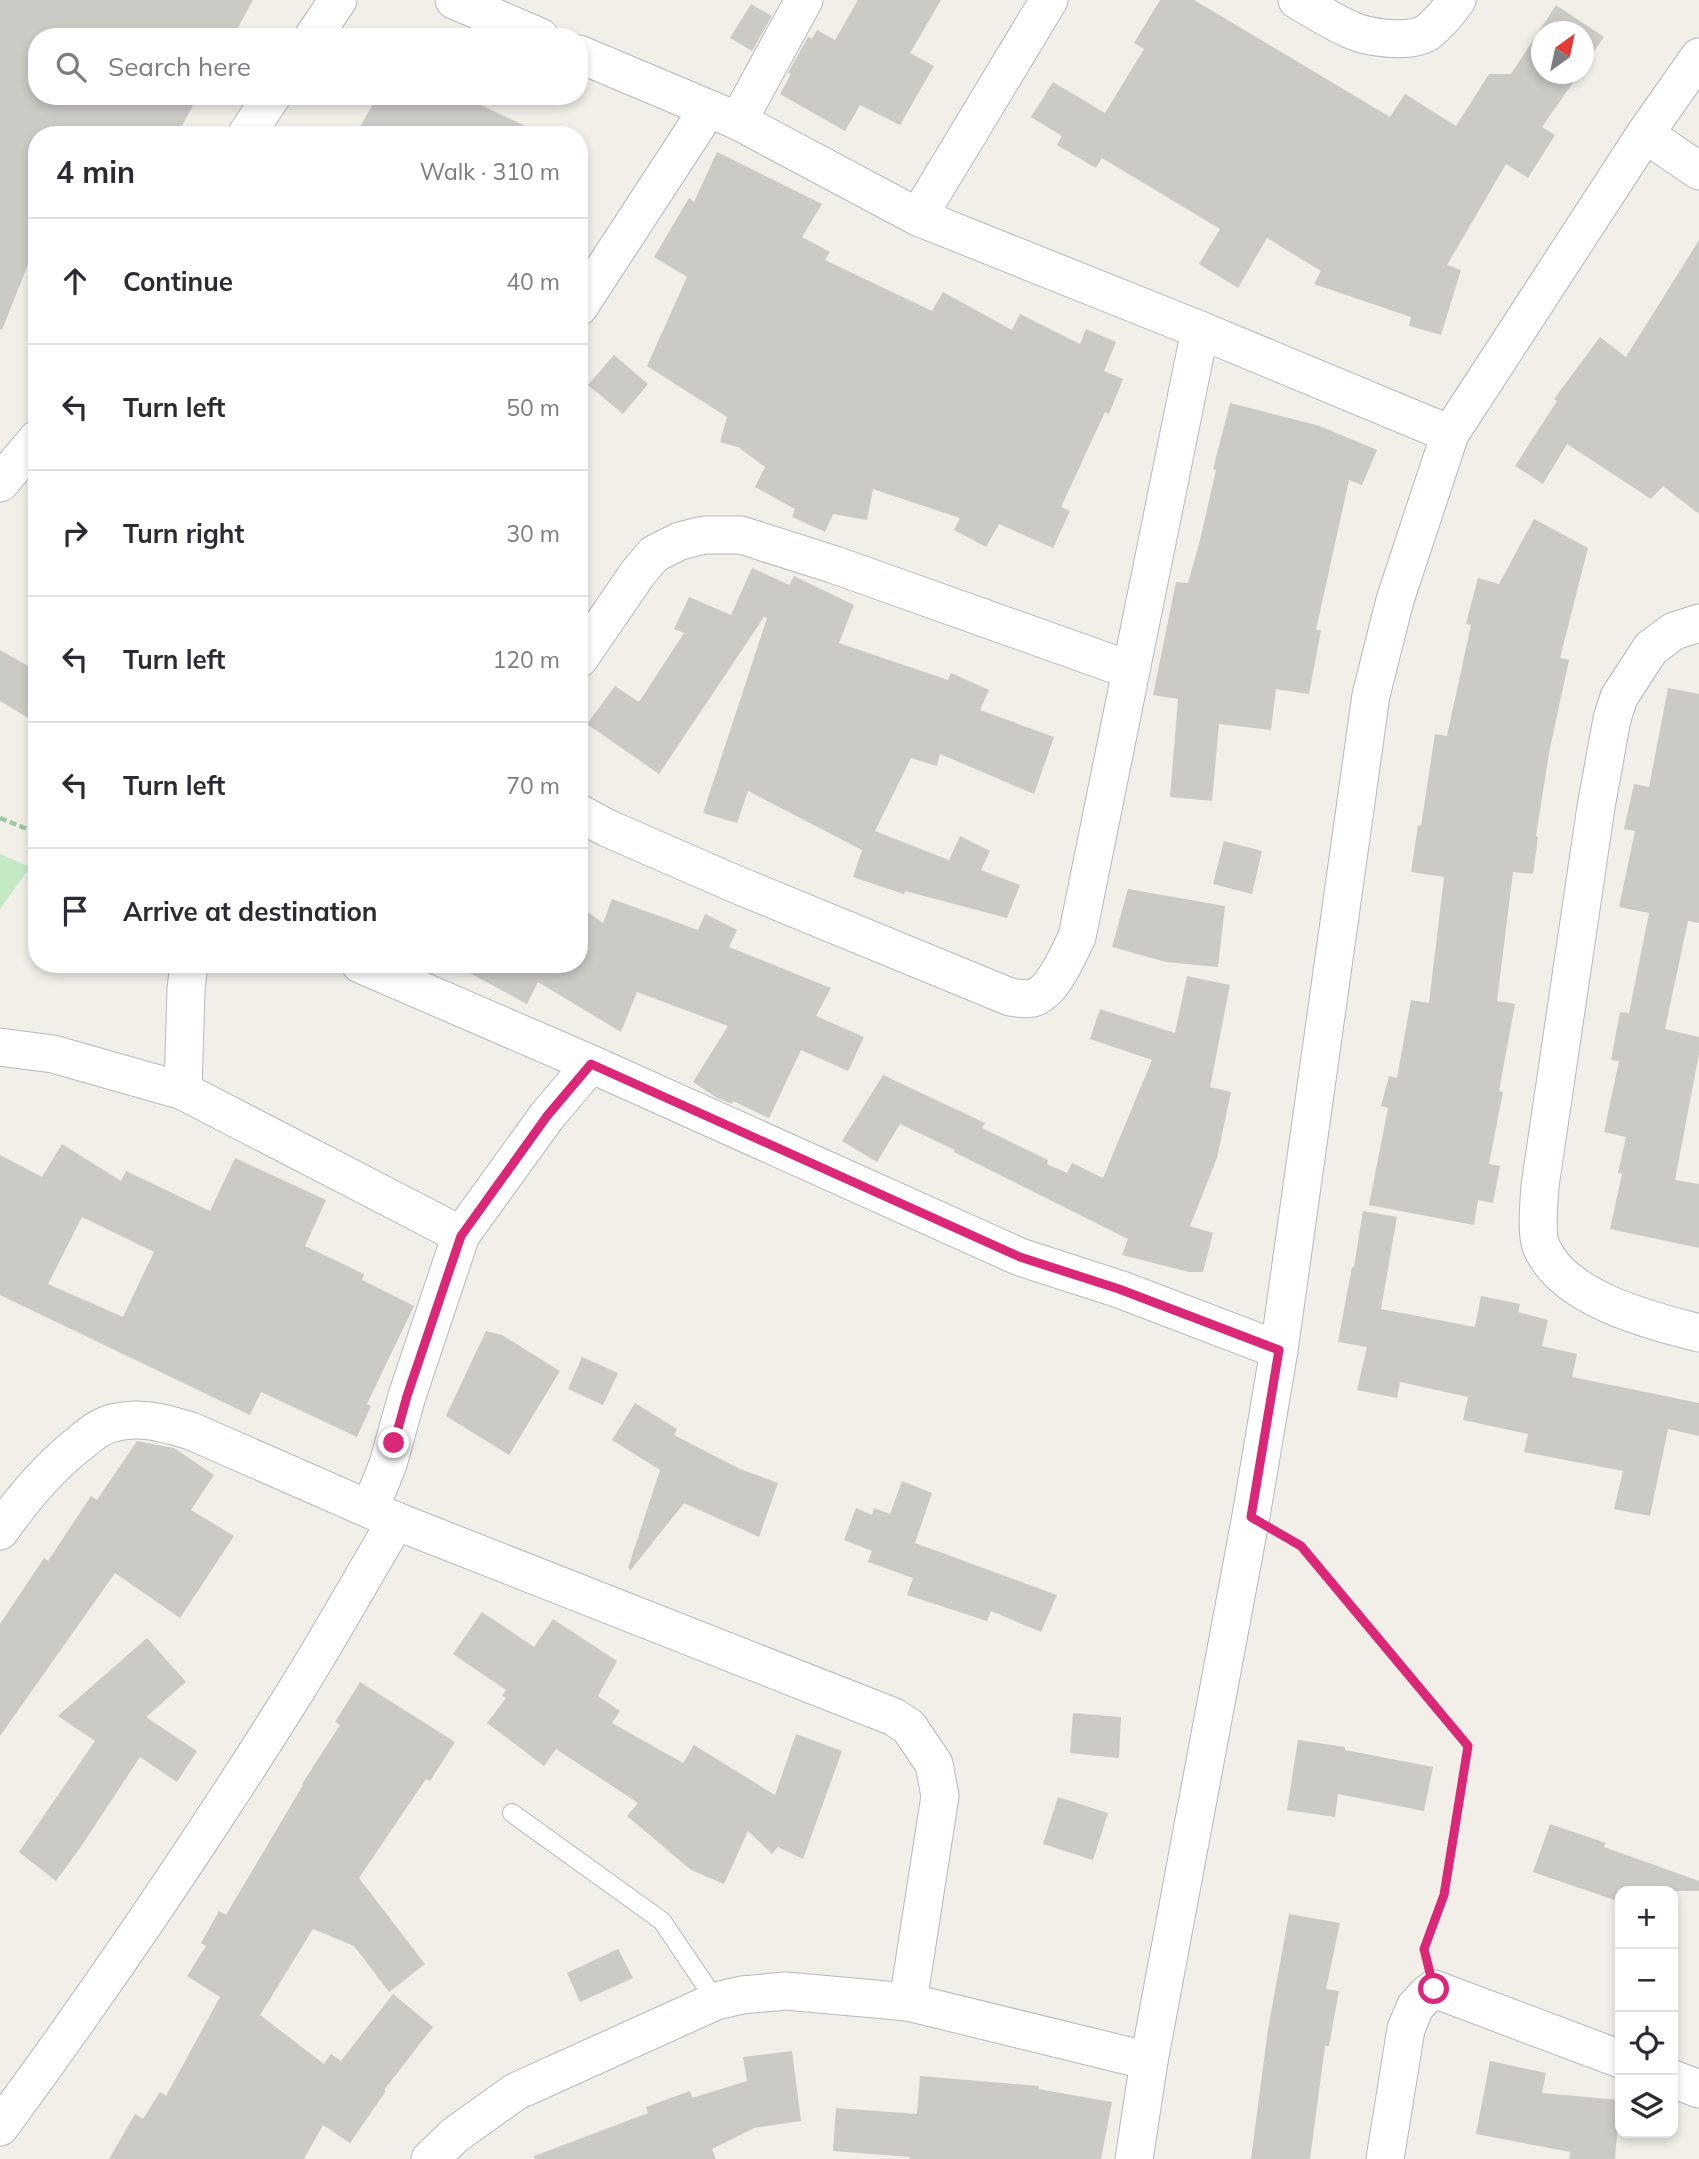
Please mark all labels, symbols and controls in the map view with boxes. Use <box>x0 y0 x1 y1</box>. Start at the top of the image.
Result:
north arrow <box>1531 21 1594 84</box>
search box <box>28 28 588 105</box>
icon: search <box>52 48 90 86</box>
text: Search here <box>108 50 251 83</box>
text: 4 min <box>56 153 135 191</box>
text: Walk · 310 m <box>420 157 560 186</box>
icon: ahead <box>56 262 94 300</box>
text: Continue <box>123 265 233 298</box>
text: 40 m <box>506 267 560 296</box>
icon: left <box>56 388 94 426</box>
text: Turn left <box>123 391 225 424</box>
text: 50 m <box>506 393 560 422</box>
icon: right <box>56 514 94 552</box>
text: Turn right <box>123 517 244 550</box>
text: 30 m <box>506 519 560 548</box>
icon: left <box>56 640 94 678</box>
text: Turn left <box>123 643 225 676</box>
text: 120 m <box>492 645 560 674</box>
icon: left <box>56 766 94 804</box>
text: Turn left <box>123 769 225 802</box>
text: 70 m <box>506 771 560 800</box>
icon: arrive <box>56 892 94 930</box>
text: Arrive at destination <box>123 895 378 928</box>
route end <box>378 1427 409 1458</box>
map controls <box>1615 1886 1678 2138</box>
button: + <box>1615 1886 1678 1949</box>
button: − <box>1615 1949 1678 2012</box>
route start <box>1418 1973 1449 2004</box>
button: locate <box>1615 2012 1678 2075</box>
button: layers <box>1615 2075 1678 2138</box>

